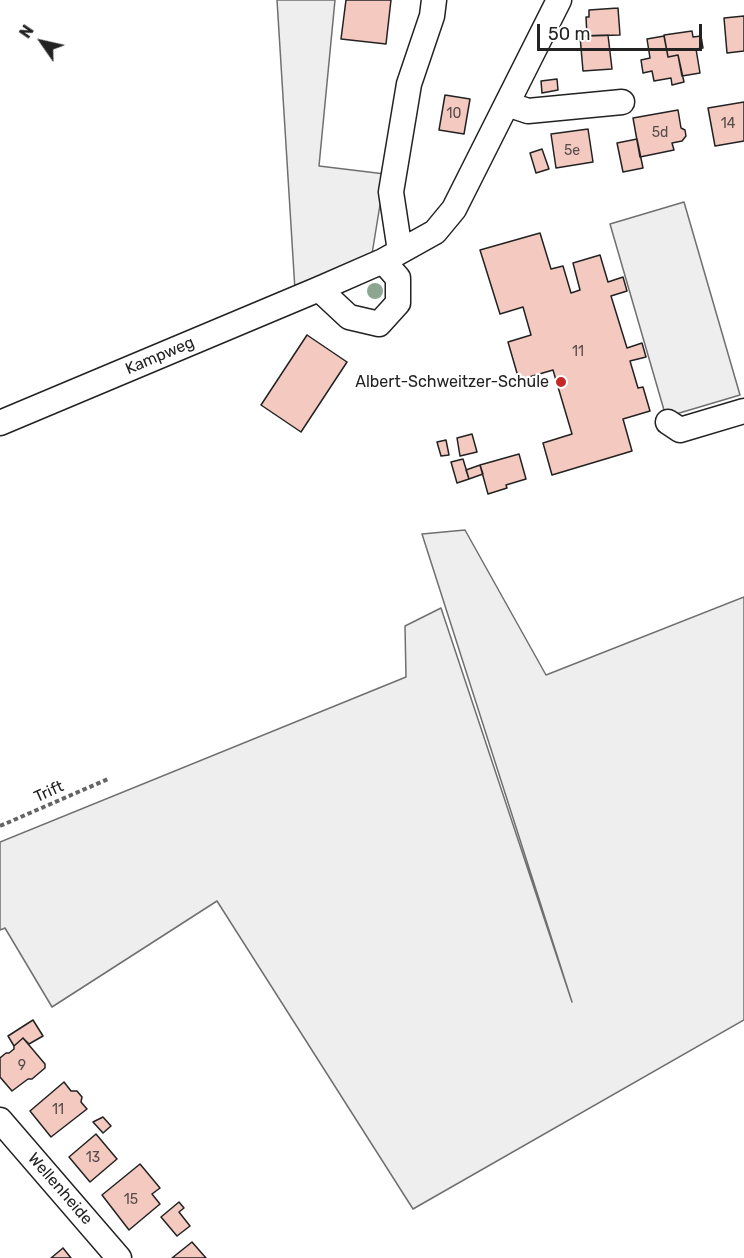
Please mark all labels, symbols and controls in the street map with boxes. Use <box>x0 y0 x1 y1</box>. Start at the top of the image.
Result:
north arrow <box>12 12 72 72</box>
scale bar <box>540 12 705 50</box>
text: N <box>16 22 38 42</box>
text: 50 m <box>548 23 591 45</box>
house number: 10 <box>447 106 461 122</box>
house number: 14 <box>721 116 735 132</box>
house number: 5d <box>652 125 668 141</box>
house number: 5e <box>564 143 580 159</box>
street label: Kampweg <box>123 333 197 379</box>
house number: 11 <box>572 344 584 360</box>
place label: Albert-Schweitzer-Schule <box>355 372 549 392</box>
marker: Albert-Schweitzer-Schule <box>554 375 568 389</box>
street label: Trift <box>31 777 67 807</box>
house number: 9 <box>18 1058 26 1074</box>
house number: 11 <box>52 1102 64 1118</box>
street label: Wellenheide <box>24 1149 96 1229</box>
house number: 13 <box>86 1150 100 1166</box>
house number: 15 <box>124 1192 138 1208</box>

